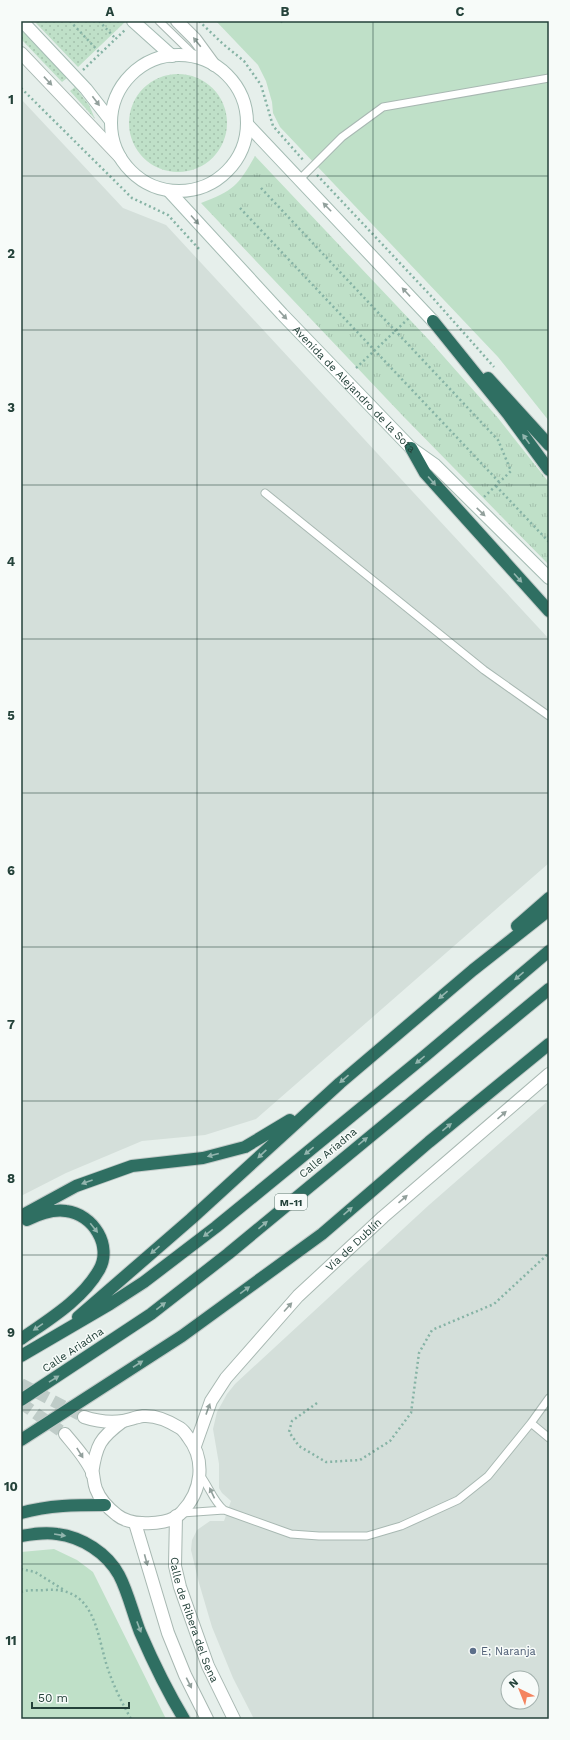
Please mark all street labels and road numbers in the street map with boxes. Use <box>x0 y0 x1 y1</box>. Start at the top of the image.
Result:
street label: Avenida de Alejandro de la Sota <box>290 323 418 455</box>
street label: Calle Ariadna <box>297 1125 359 1181</box>
road number: M-11 <box>275 1194 307 1210</box>
street label: Vía de Dublín <box>323 1215 384 1274</box>
street label: Calle Ariadna <box>40 1325 106 1375</box>
street label: Calle de Ribera del Sena <box>168 1557 222 1685</box>

